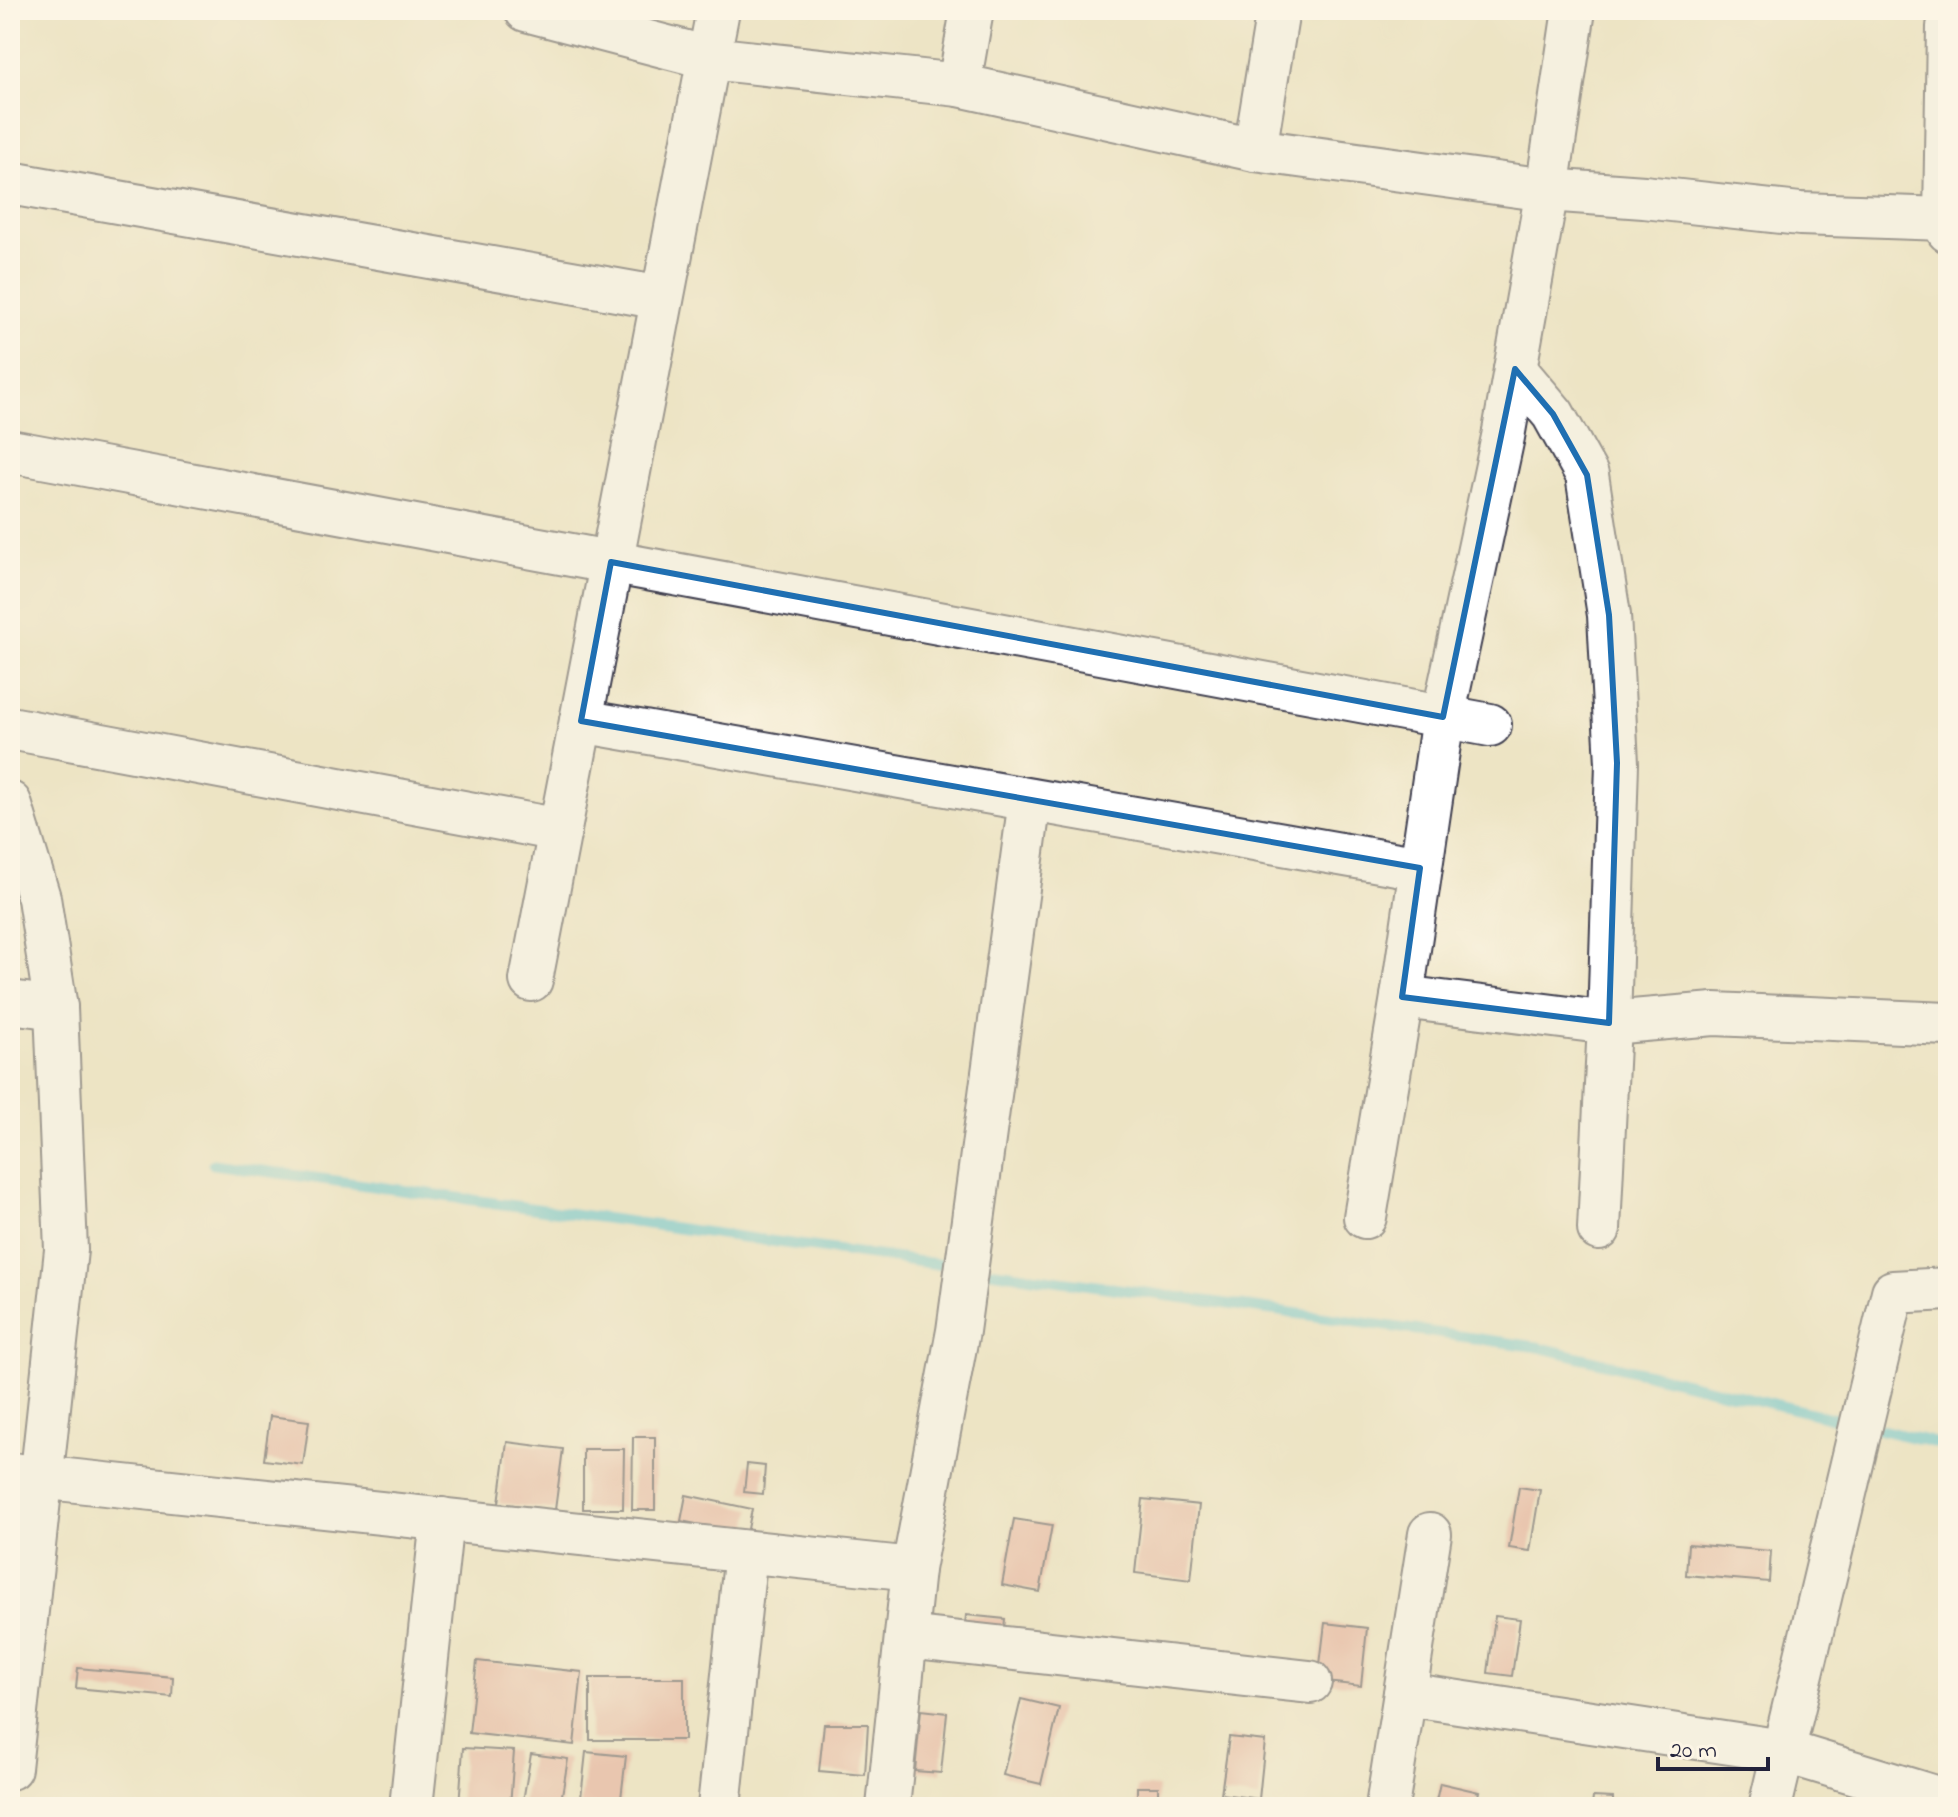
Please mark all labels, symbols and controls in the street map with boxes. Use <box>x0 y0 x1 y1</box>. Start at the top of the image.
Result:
scale bar <box>1658 1721 1768 1771</box>
text: 20 m <box>1670 1734 1717 1769</box>

